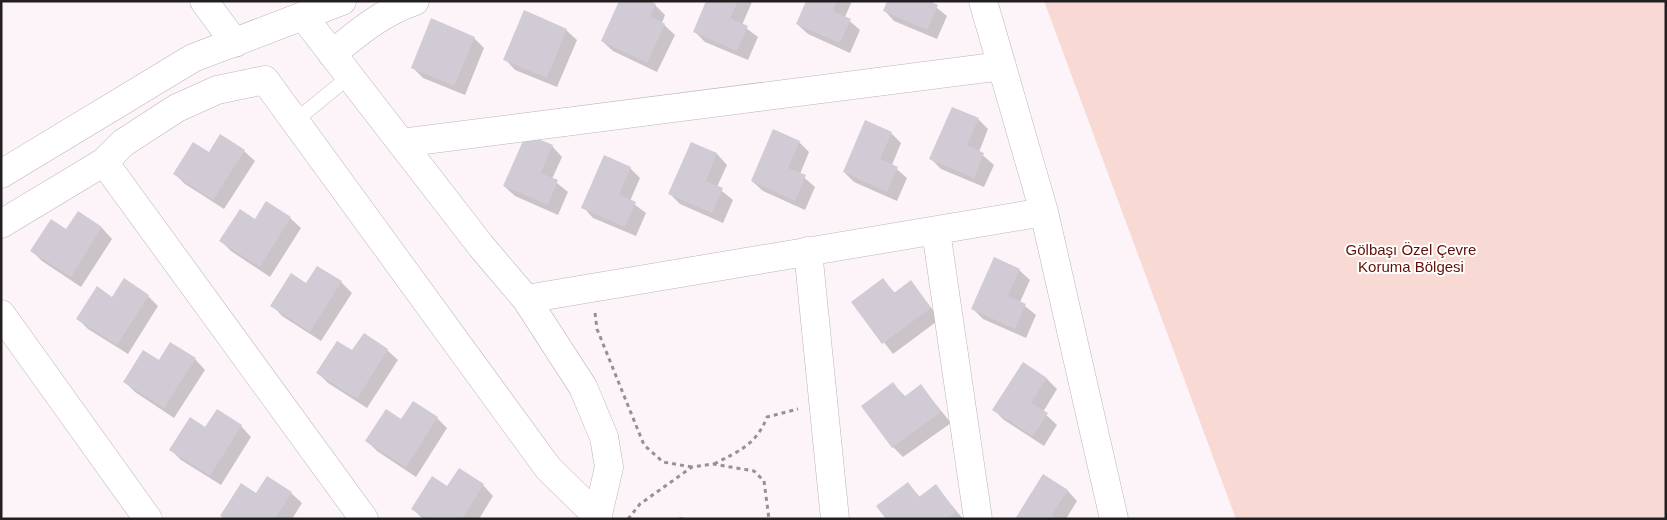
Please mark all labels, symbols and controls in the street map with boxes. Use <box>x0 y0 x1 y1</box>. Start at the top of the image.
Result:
park label: Gölbaşı Özel Çevre Koruma Bölgesi <box>1346 241 1476 275</box>

